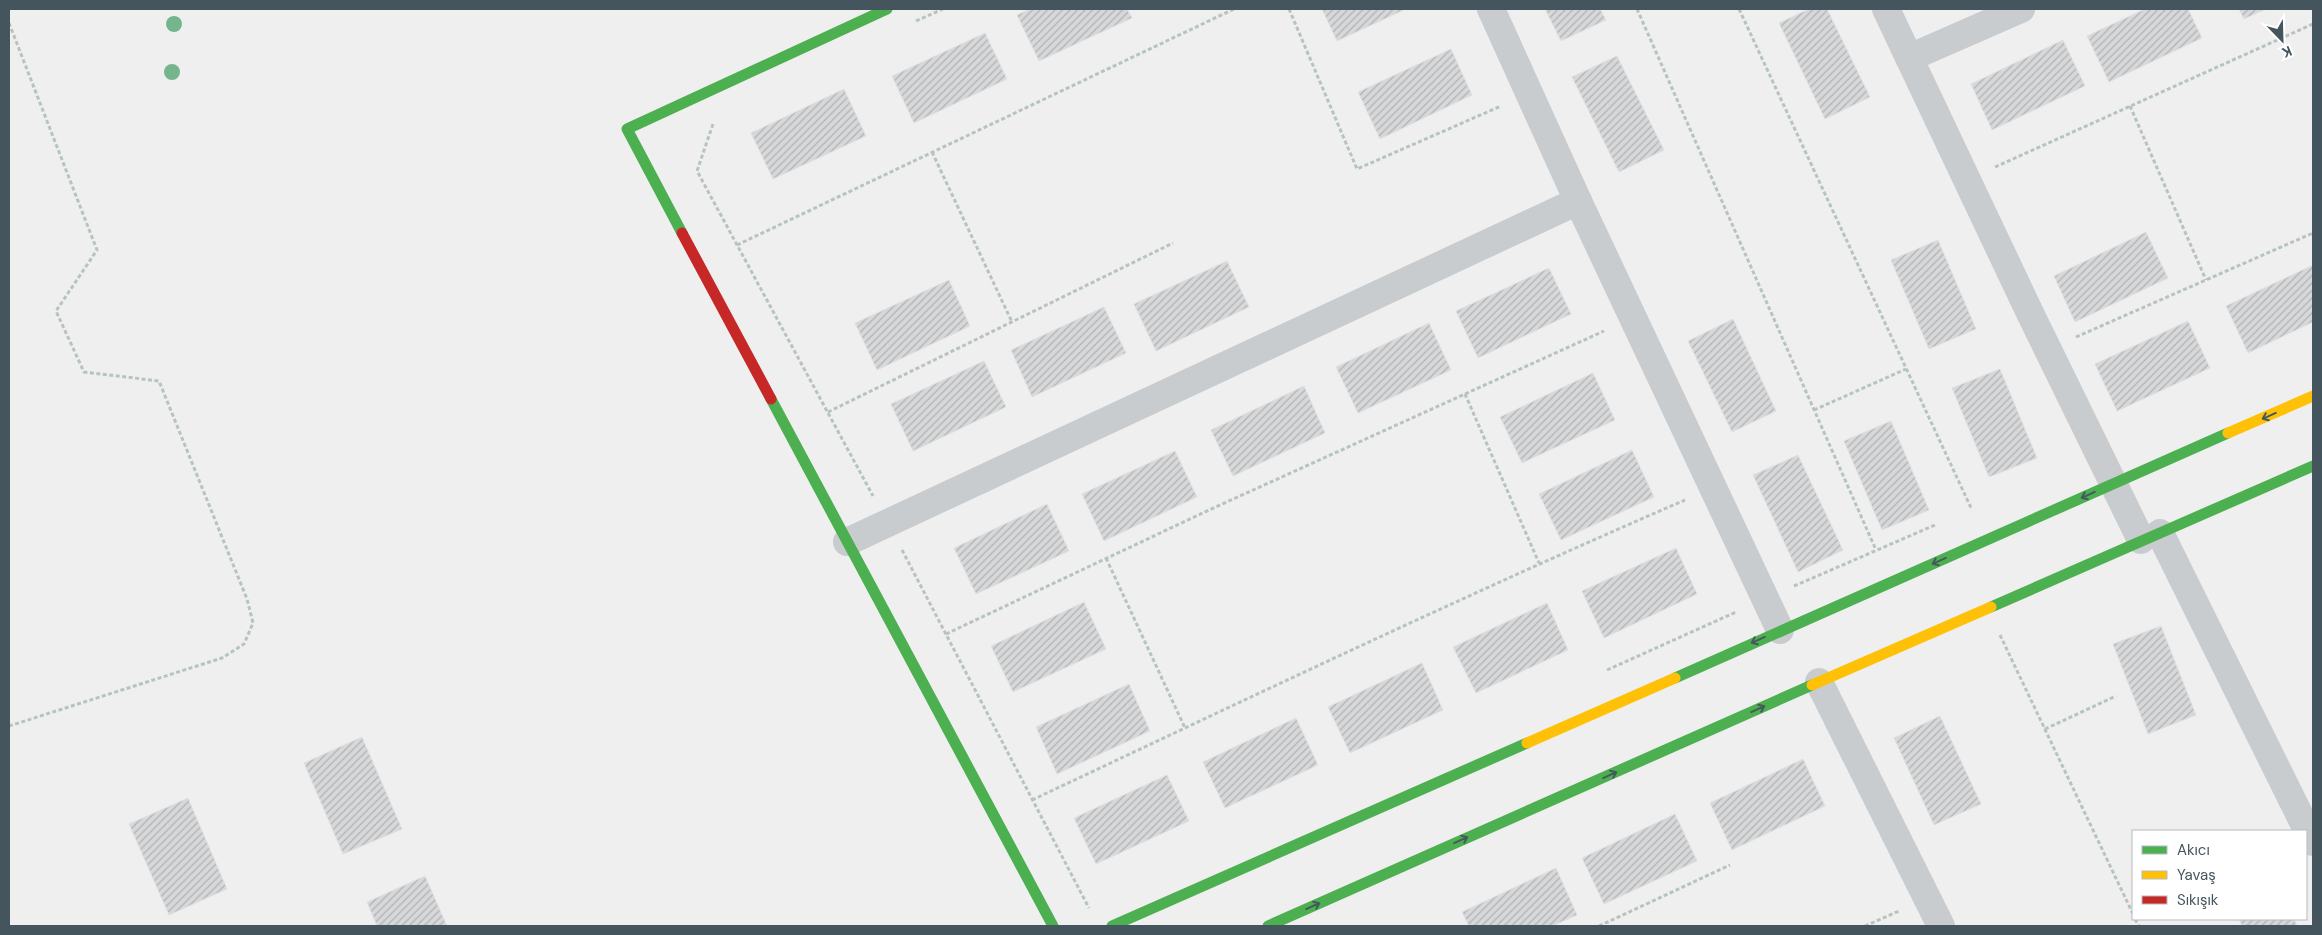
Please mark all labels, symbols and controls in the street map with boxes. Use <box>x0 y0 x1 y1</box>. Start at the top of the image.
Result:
north arrow <box>2257 15 2307 65</box>
text: K <box>2279 42 2295 62</box>
one-way arrow <box>2262 411 2277 421</box>
one-way arrow <box>2081 491 2096 501</box>
one-way arrow <box>1932 556 1947 566</box>
one-way arrow <box>1751 635 1766 645</box>
one-way arrow <box>1750 703 1765 713</box>
one-way arrow <box>1602 769 1617 779</box>
legend <box>2132 830 2307 920</box>
one-way arrow <box>1453 835 1468 845</box>
text: Akıcı <box>2177 840 2210 860</box>
text: Yavaş <box>2177 865 2216 885</box>
text: Sıkışık <box>2177 890 2219 910</box>
one-way arrow <box>1305 901 1320 911</box>

